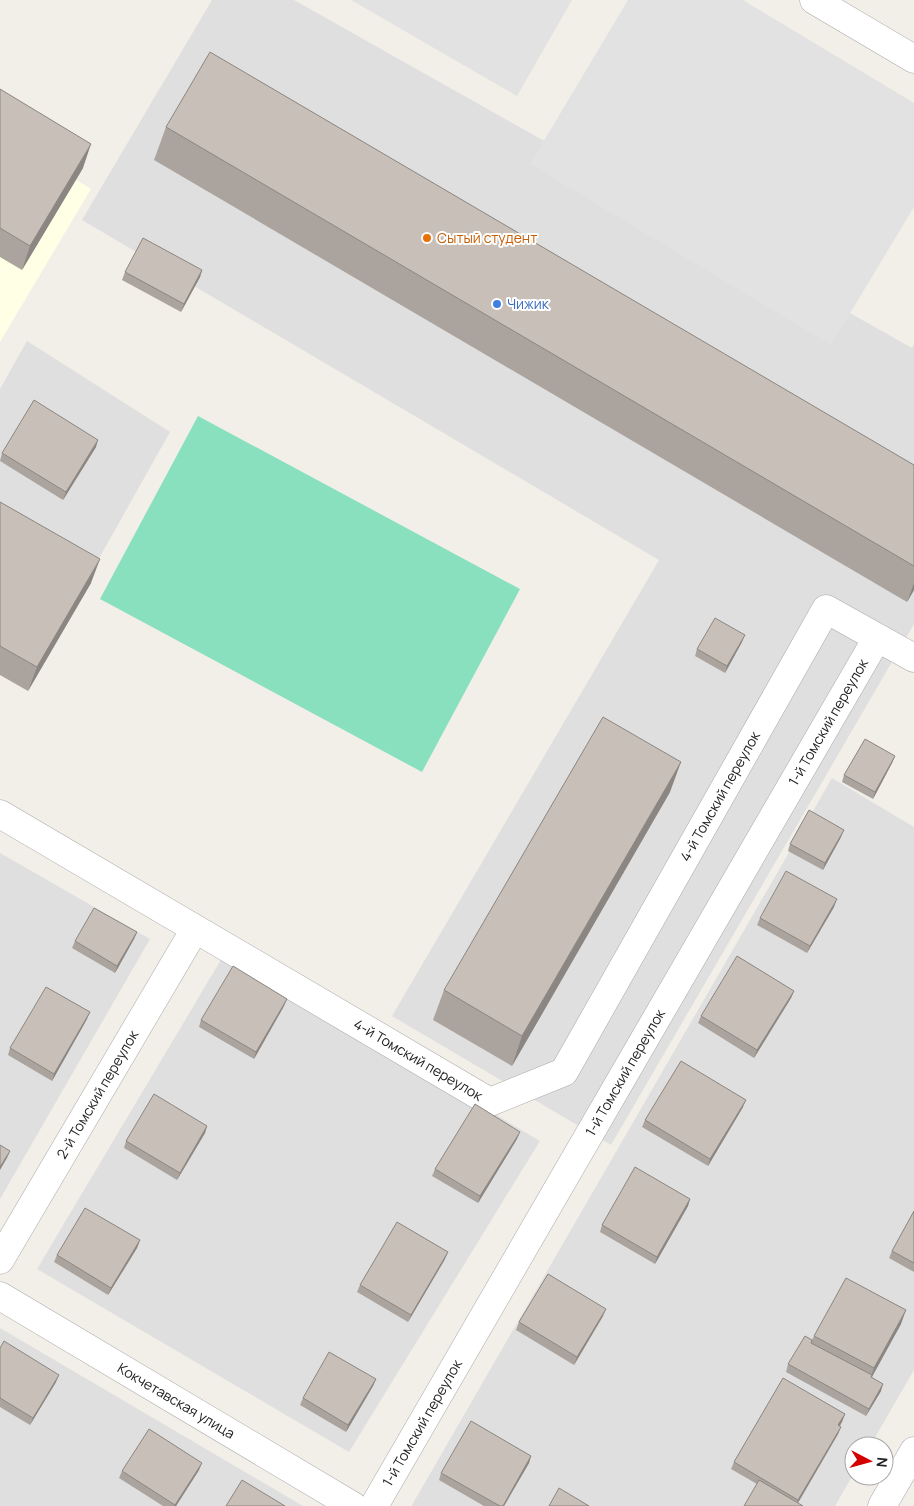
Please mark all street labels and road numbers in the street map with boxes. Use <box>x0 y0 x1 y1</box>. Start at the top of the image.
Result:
street label: 1-й Томский переулок <box>784 654 873 789</box>
street label: 4-й Томский переулок <box>675 727 764 864</box>
street label: 1-й Томский переулок <box>581 1004 670 1139</box>
street label: 4-й Томский переулок <box>350 1014 487 1105</box>
street label: 2-й Томский переулок <box>52 1026 143 1162</box>
street label: 1-й Томский переулок <box>377 1355 466 1490</box>
street label: Кокчетавская улица <box>114 1358 239 1443</box>

